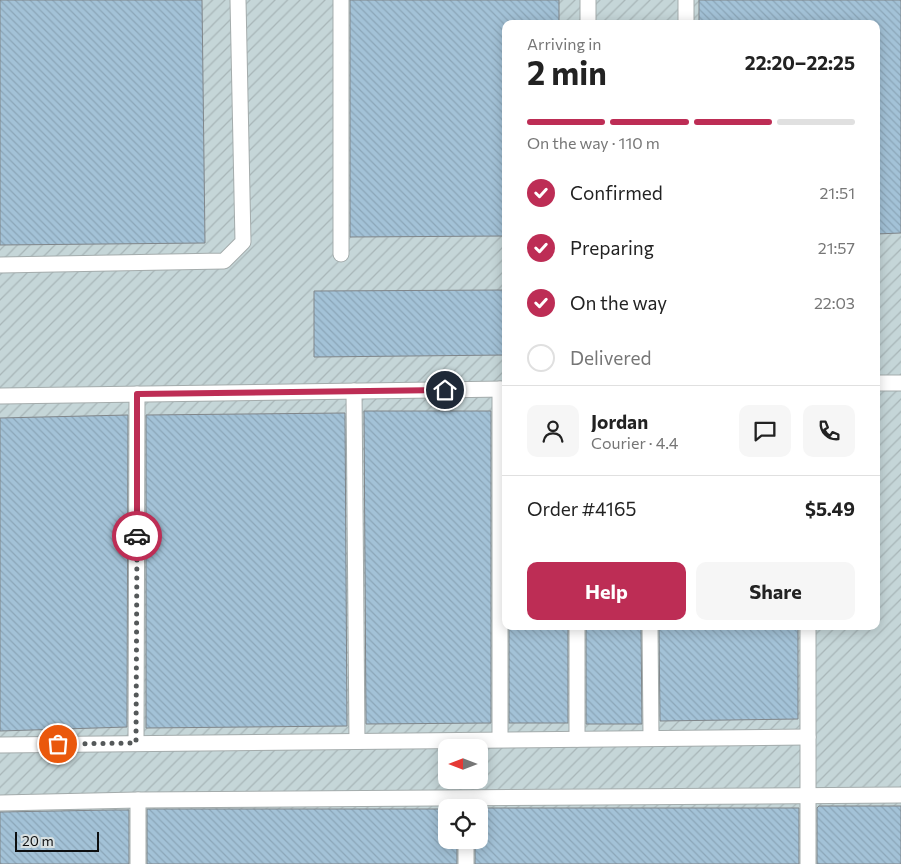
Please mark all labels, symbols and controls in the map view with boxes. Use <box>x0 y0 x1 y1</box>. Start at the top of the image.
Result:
text: Arriving in <box>527 34 601 53</box>
text: 22:20–22:25 <box>745 51 855 74</box>
text: 2 min <box>527 52 607 92</box>
text: On the way · 110 m <box>527 133 660 152</box>
icon: check <box>527 179 555 207</box>
text: Confirmed <box>570 181 663 204</box>
text: 21:51 <box>819 183 855 202</box>
icon: check <box>527 234 555 262</box>
text: Preparing <box>570 236 654 259</box>
text: 21:57 <box>818 238 855 257</box>
icon: check <box>527 289 555 317</box>
text: On the way <box>570 291 667 314</box>
text: 22:03 <box>814 293 855 312</box>
text: Delivered <box>570 346 651 369</box>
pin <box>424 369 466 411</box>
icon: home <box>431 376 459 404</box>
button: person <box>527 405 579 457</box>
button: chat <box>739 405 791 457</box>
button: phone <box>803 405 855 457</box>
text: Jordan <box>591 410 648 433</box>
text: Courier · 4.4 <box>591 433 678 452</box>
text: Order #4165 <box>527 497 636 520</box>
text: $5.49 <box>805 497 855 520</box>
courier <box>112 511 162 561</box>
icon: car <box>123 522 151 550</box>
button: Help <box>527 562 686 620</box>
button: Share <box>696 562 855 620</box>
pin <box>37 723 79 765</box>
icon: bag <box>44 730 72 758</box>
north arrow <box>438 739 488 789</box>
map controls <box>438 739 488 849</box>
button: locate <box>438 799 488 849</box>
scale bar <box>15 829 99 852</box>
text: 20 m <box>22 832 54 849</box>

